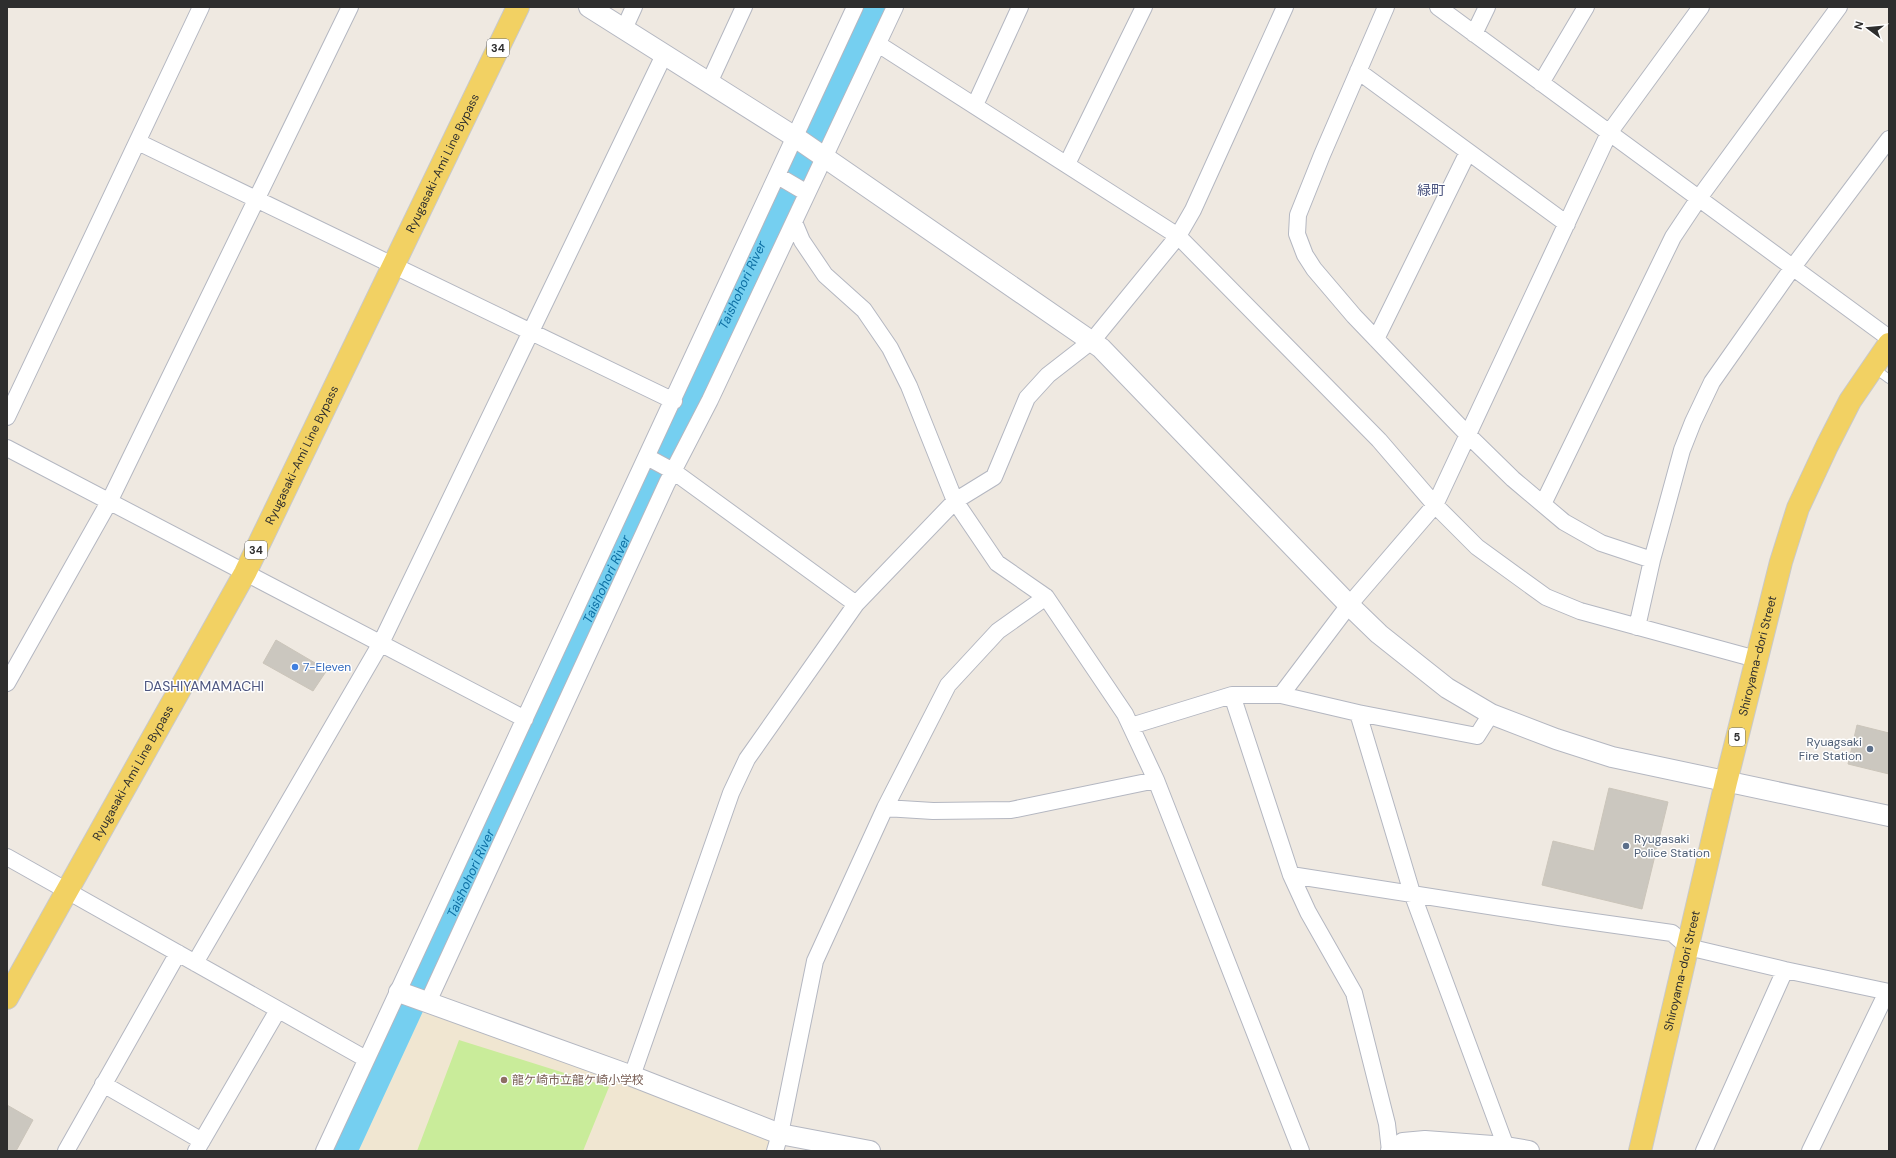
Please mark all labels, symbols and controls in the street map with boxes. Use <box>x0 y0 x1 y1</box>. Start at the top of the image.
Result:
north arrow <box>1848 8 1888 48</box>
text: N <box>1851 19 1866 31</box>
road number: 34 <box>487 39 509 57</box>
street label: Ryugasaki-Ami Line Bypass <box>402 91 483 235</box>
district label: 緑町 <box>1417 181 1445 199</box>
water label: Taishohori River <box>715 237 770 332</box>
street label: Ryugasaki-Ami Line Bypass <box>262 383 342 527</box>
water label: Taishohori River <box>579 531 635 626</box>
road number: 34 <box>245 541 267 559</box>
street label: Shiroyama-dori Street <box>1735 594 1780 718</box>
place label: 7-Eleven <box>303 659 351 675</box>
marker: 7-Eleven <box>290 662 300 672</box>
district label: DASHIYAMAMACHI <box>144 677 264 695</box>
street label: Ryugasaki-Ami Line Bypass <box>89 702 177 843</box>
road number: 5 <box>1729 728 1745 746</box>
place label: Ryuagsaki Fire Station <box>1799 734 1862 764</box>
marker: Ryuagsaki Fire Station <box>1865 744 1875 754</box>
water label: Taishohori River <box>443 825 499 920</box>
place label: Ryugasaki Police Station <box>1634 831 1710 861</box>
marker: Ryugasaki Police Station <box>1621 841 1631 851</box>
street label: Shiroyama-dori Street <box>1660 909 1704 1033</box>
place label: 龍ケ崎市立龍ケ崎小学校 <box>512 1072 644 1088</box>
marker: 龍ケ崎市立龍ケ崎小学校 <box>499 1075 509 1085</box>

